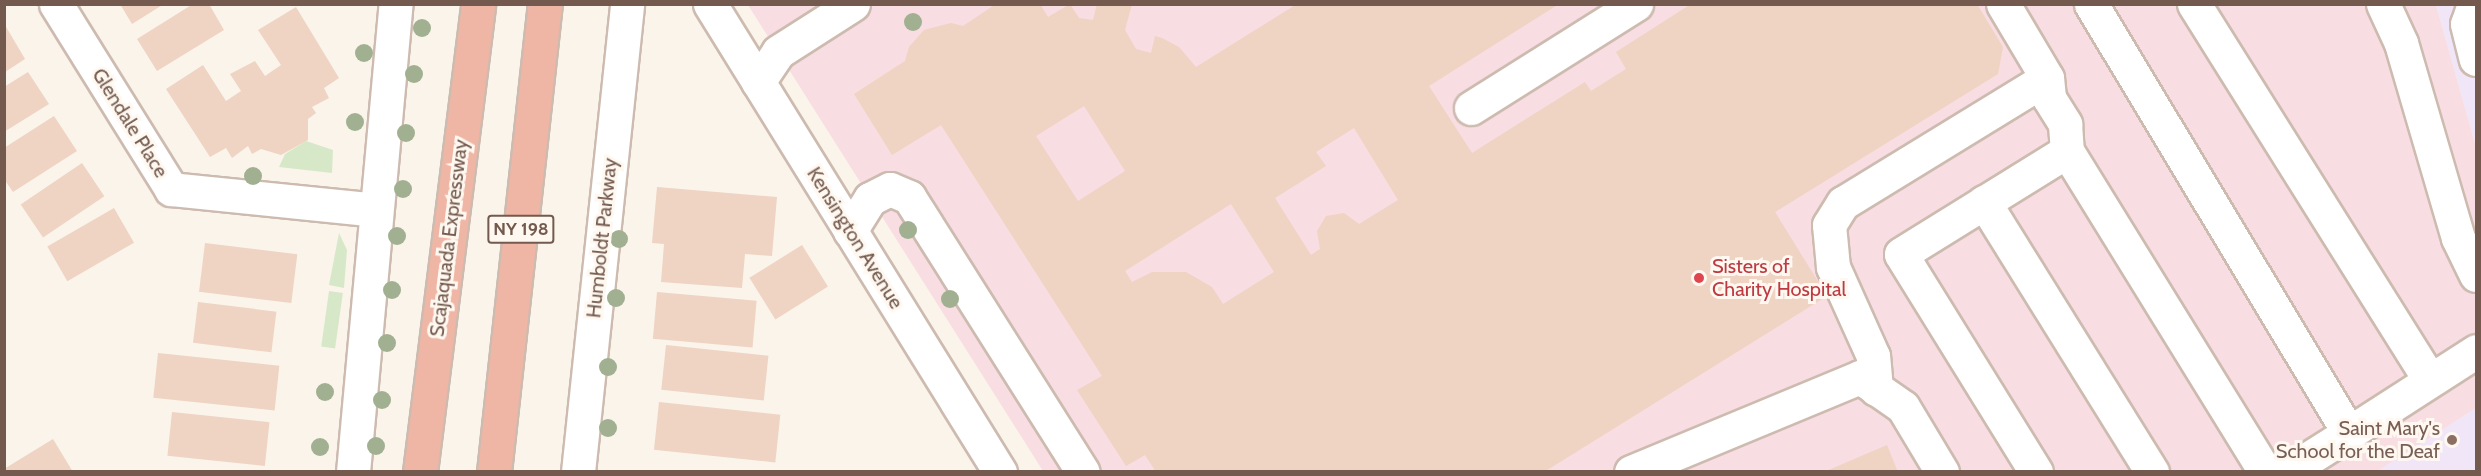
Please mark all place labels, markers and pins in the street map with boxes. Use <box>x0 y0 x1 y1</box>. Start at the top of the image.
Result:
place label: Sisters of Charity Hospital <box>1712 254 1846 301</box>
marker: Sisters of Charity Hospital <box>1690 269 1708 287</box>
place label: Saint Mary's School for the Deaf <box>2276 416 2440 463</box>
marker: Saint Mary's School for the Deaf <box>2445 433 2459 447</box>

